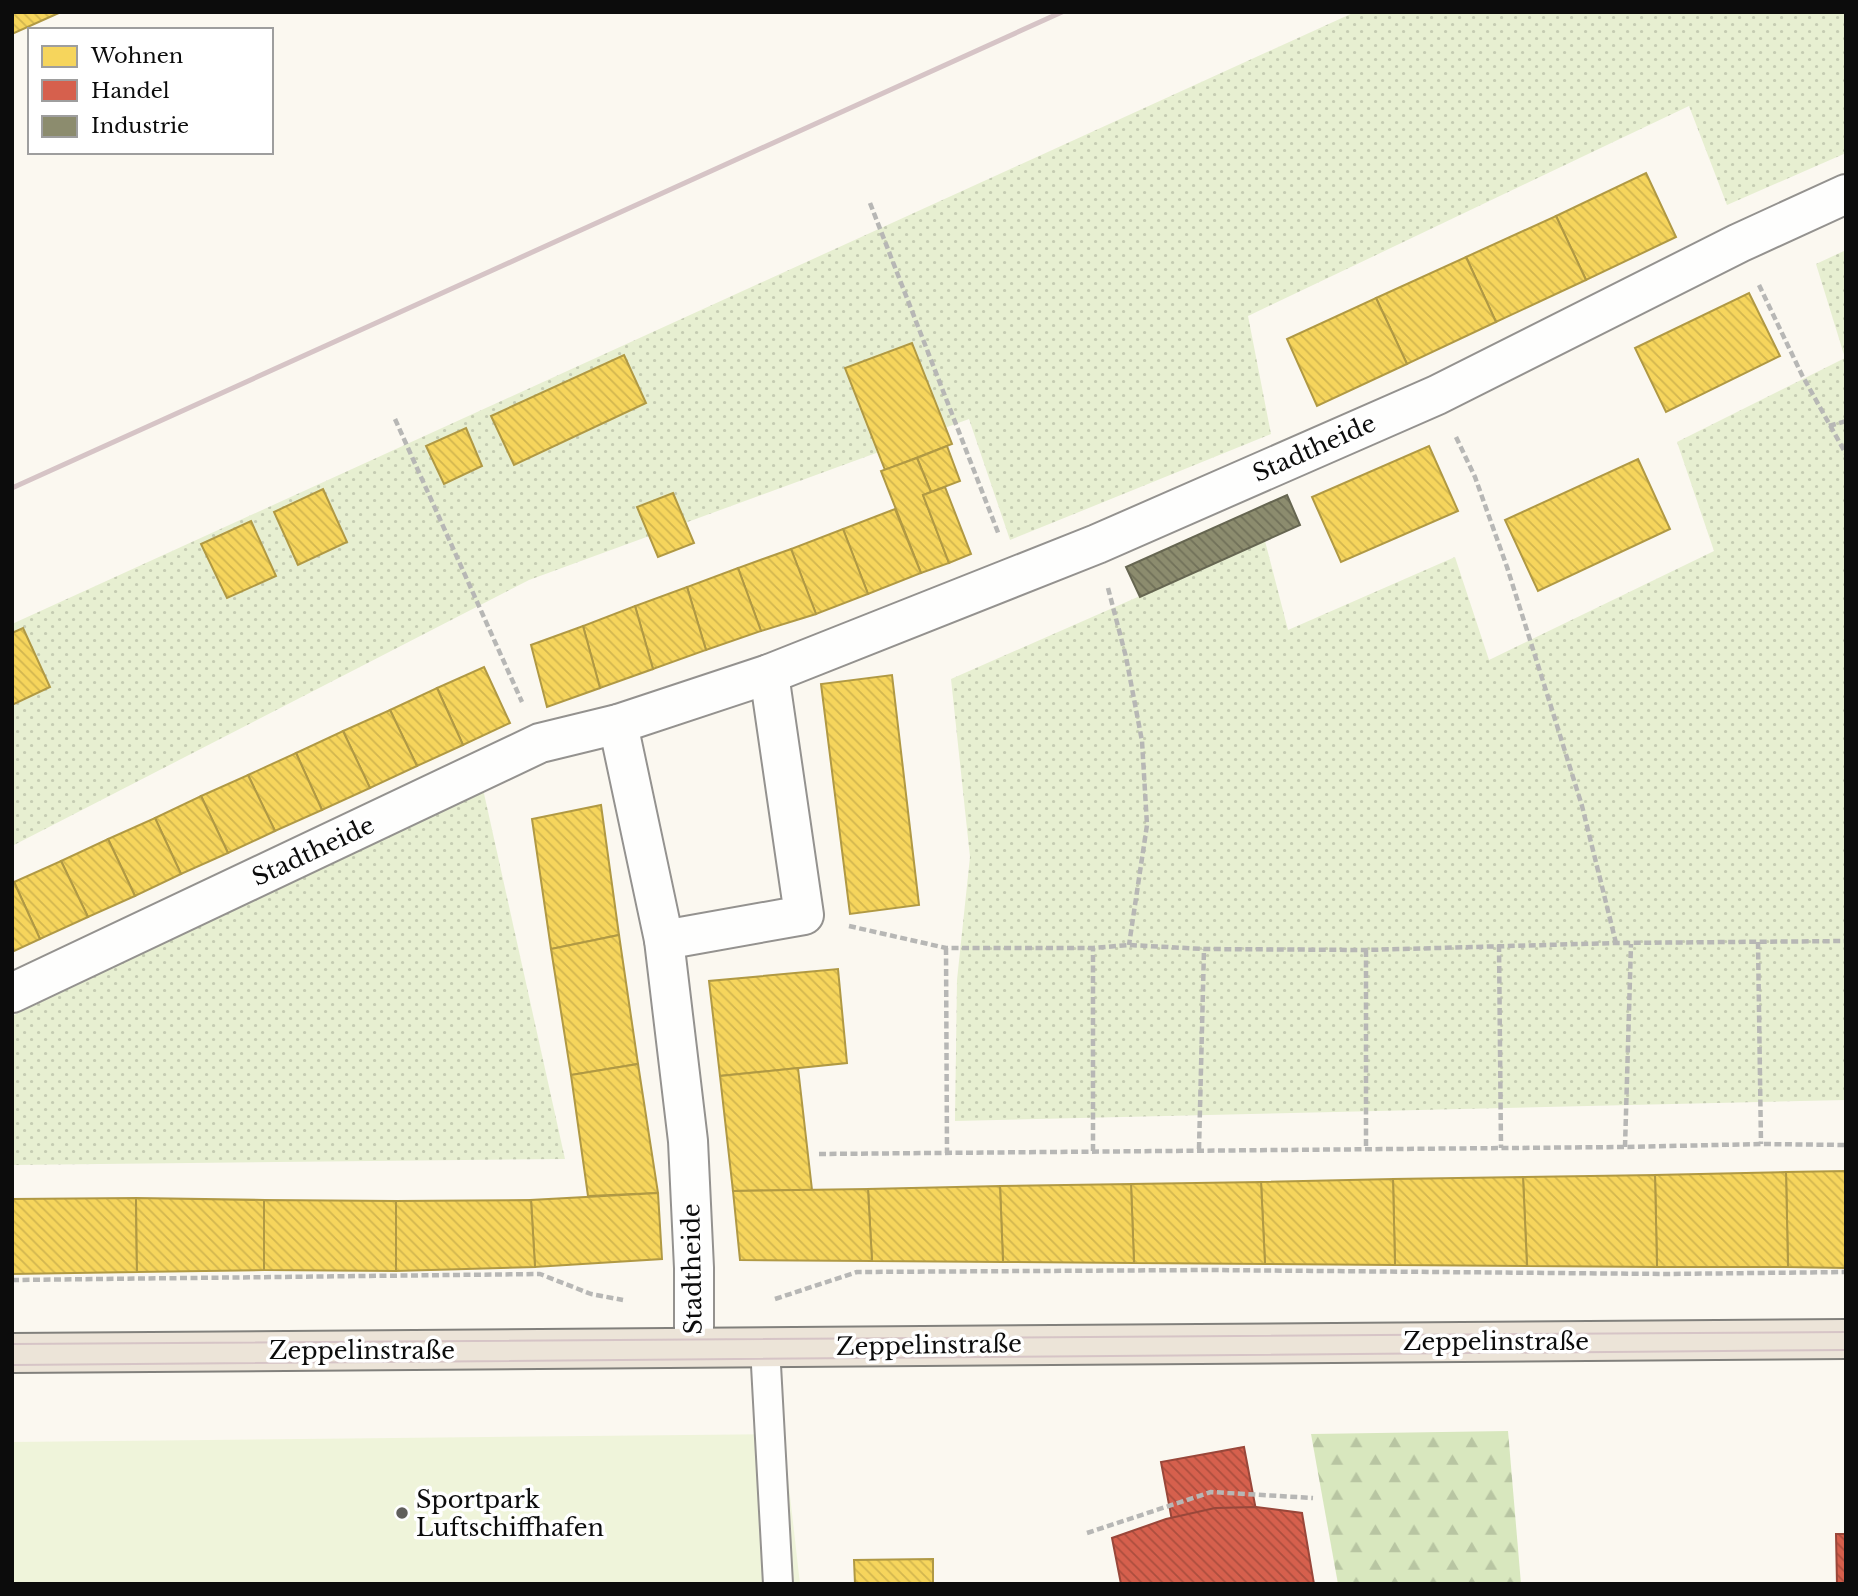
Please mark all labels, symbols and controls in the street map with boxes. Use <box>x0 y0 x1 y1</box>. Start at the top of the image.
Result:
legend <box>28 28 273 154</box>
text: Wohnen <box>90 43 183 69</box>
text: Handel <box>91 78 170 104</box>
text: Industrie <box>91 113 189 139</box>
street label: Stadtheide <box>1248 408 1380 488</box>
street label: Stadtheide <box>247 810 379 892</box>
street label: Stadtheide <box>676 1203 708 1335</box>
street label: Zeppelinstraße <box>1403 1327 1589 1356</box>
street label: Zeppelinstraße <box>836 1329 1022 1361</box>
street label: Zeppelinstraße <box>269 1336 455 1365</box>
place label: Sportpark Luftschiffhafen <box>416 1485 604 1542</box>
marker: Sportpark Luftschiffhafen <box>394 1505 410 1521</box>

